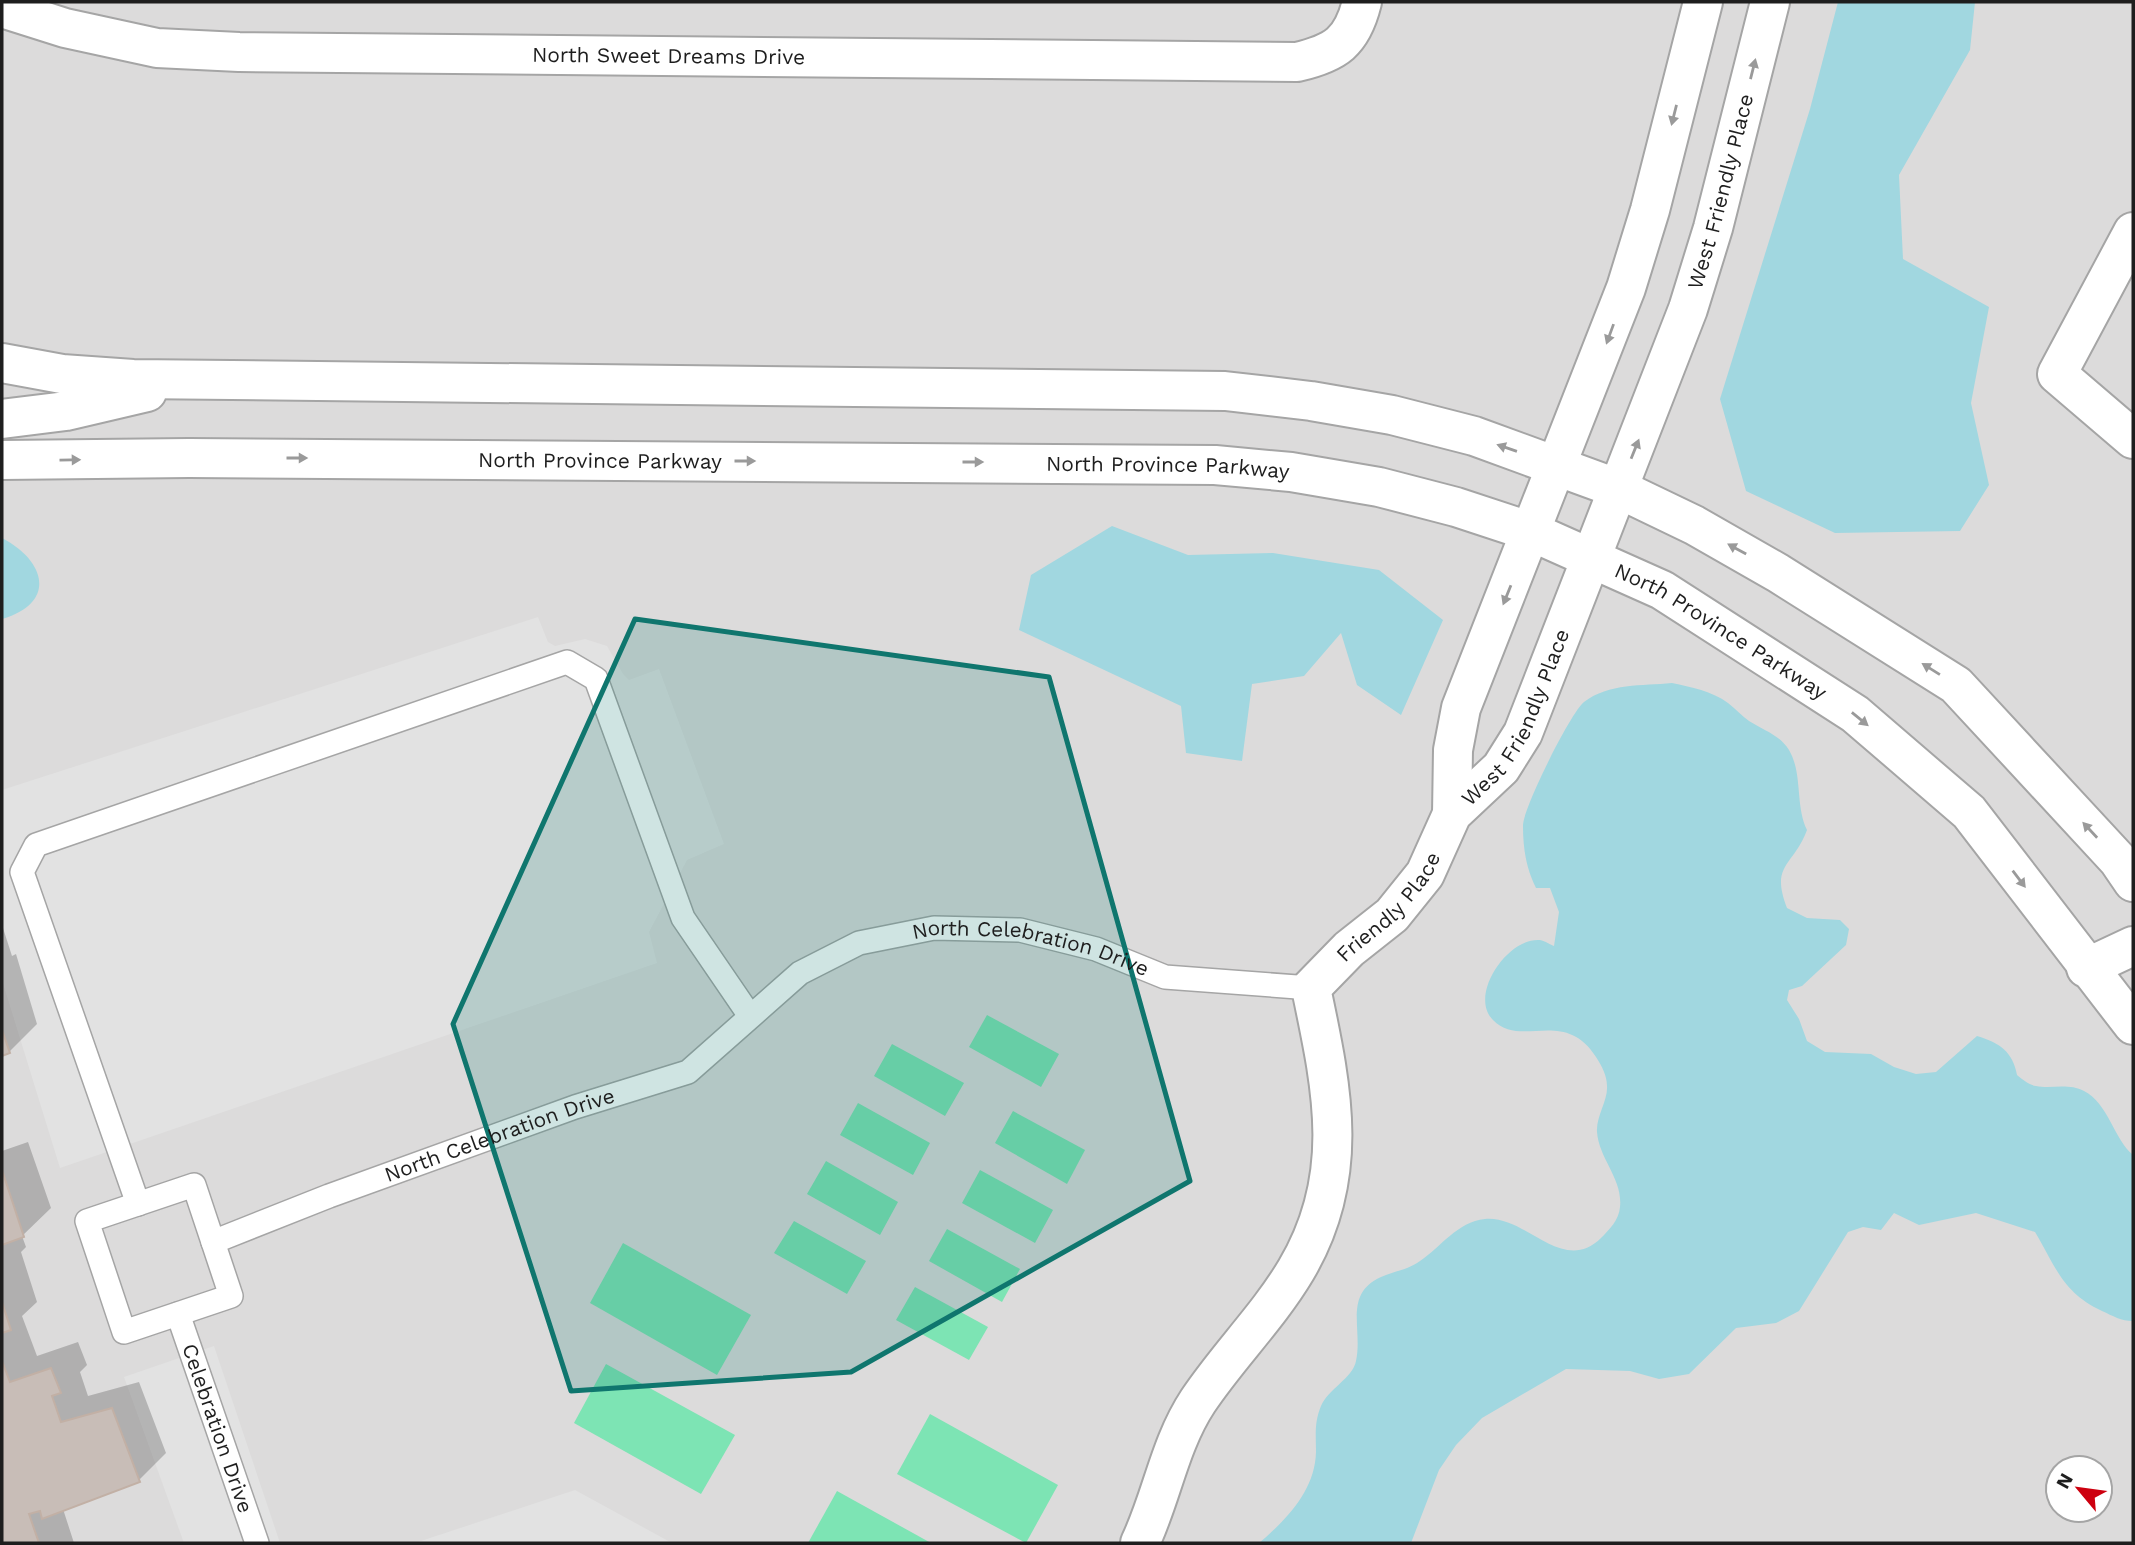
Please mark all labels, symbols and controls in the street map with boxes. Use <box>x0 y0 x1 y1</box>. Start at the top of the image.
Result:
street label: North Sweet Dreams Drive <box>532 42 805 69</box>
one-way arrow <box>1748 57 1759 79</box>
street label: West Friendly Place <box>1682 91 1758 292</box>
one-way arrow <box>1668 105 1679 127</box>
one-way arrow <box>1604 323 1615 344</box>
one-way arrow <box>1629 438 1640 459</box>
one-way arrow <box>1496 442 1517 453</box>
street label: North Province Parkway <box>478 447 722 474</box>
street label: North Province Parkway <box>1046 451 1291 484</box>
one-way arrow <box>287 452 309 464</box>
one-way arrow <box>59 454 81 466</box>
one-way arrow <box>735 455 757 467</box>
one-way arrow <box>962 456 984 468</box>
one-way arrow <box>1727 543 1747 555</box>
street label: North Province Parkway <box>1611 558 1832 705</box>
one-way arrow <box>1501 585 1512 606</box>
street label: West Friendly Place <box>1456 625 1574 811</box>
one-way arrow <box>1921 662 1940 675</box>
one-way arrow <box>1850 711 1868 726</box>
one-way arrow <box>2083 822 2099 839</box>
street label: Friendly Place <box>1331 848 1445 967</box>
one-way arrow <box>2012 870 2026 888</box>
street label: North Celebration Drive <box>910 914 1153 981</box>
street label: North Celebration Drive <box>381 1083 617 1187</box>
street label: Celebration Drive <box>177 1340 259 1516</box>
north arrow <box>2044 1454 2114 1524</box>
text: N <box>2051 1469 2078 1493</box>

